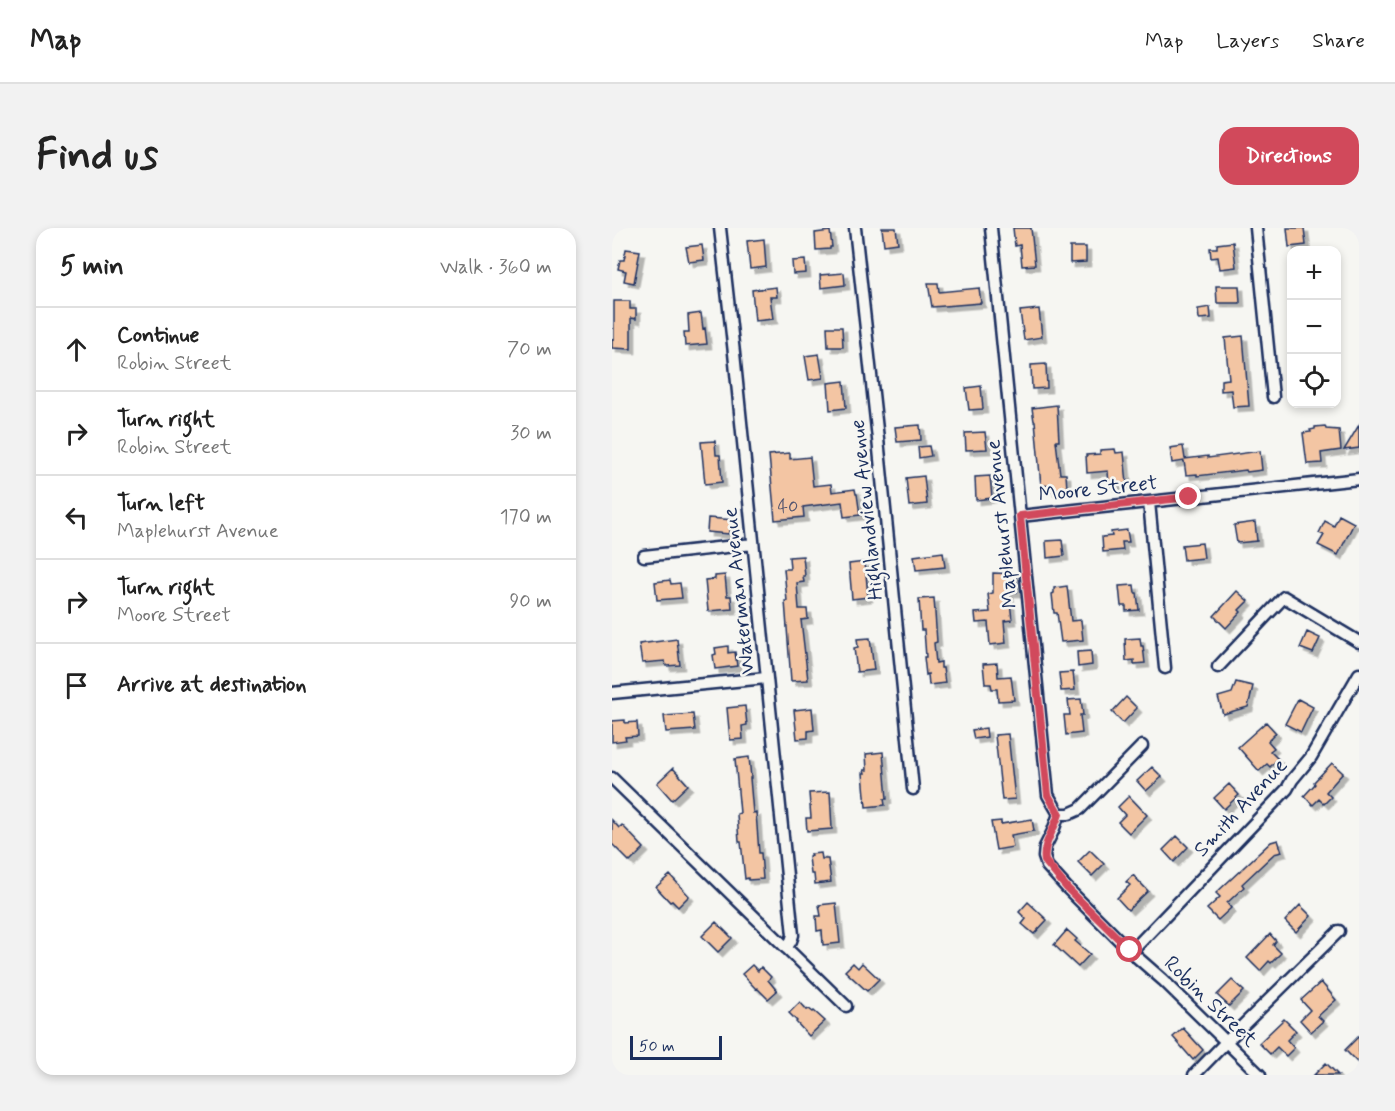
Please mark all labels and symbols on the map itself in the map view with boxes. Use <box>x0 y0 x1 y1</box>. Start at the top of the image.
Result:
street label: Highlandview Avenue <box>844 418 892 602</box>
street label: Maplehurst Avenue <box>979 438 1025 610</box>
street label: Moore Street <box>1037 469 1159 509</box>
route end <box>1175 483 1201 509</box>
house number: 40 <box>778 495 798 519</box>
street label: Waterman Avenue <box>716 506 762 676</box>
street label: Smith Avenue <box>1188 752 1294 863</box>
route start <box>1116 936 1142 962</box>
street label: Robin Street <box>1157 950 1264 1054</box>
scale bar <box>630 1033 722 1060</box>

